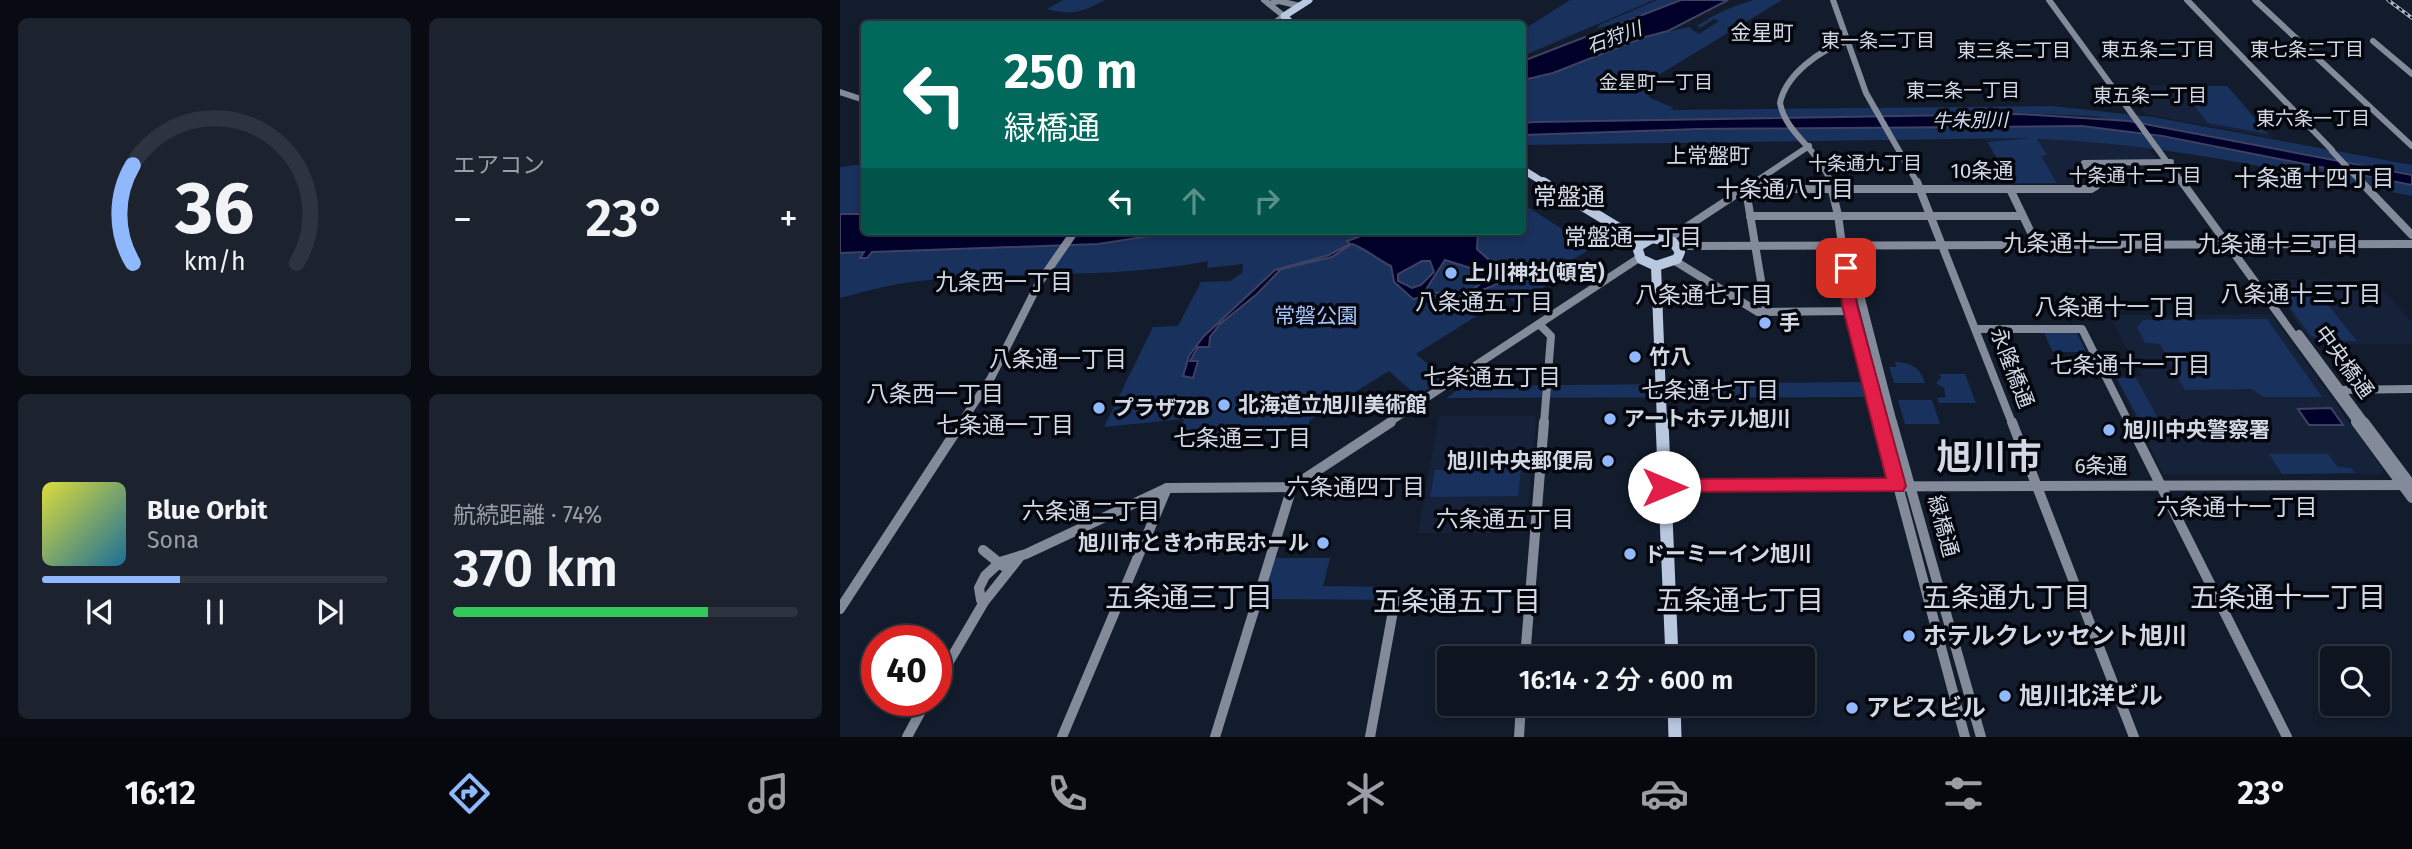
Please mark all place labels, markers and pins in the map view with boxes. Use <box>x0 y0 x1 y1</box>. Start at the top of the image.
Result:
pin <box>1816 238 1876 298</box>
place label: 上川神社(頓宮) <box>1465 260 1605 286</box>
marker: 上川神社(頓宮) <box>1443 265 1459 281</box>
place label: 手 <box>1779 310 1800 336</box>
marker: 手 <box>1757 315 1773 331</box>
place label: 竹八 <box>1649 344 1691 370</box>
marker: 竹八 <box>1627 349 1643 365</box>
place label: 北海道立旭川美術館 <box>1238 392 1427 418</box>
place label: プラザ72B <box>1113 395 1209 421</box>
marker: 北海道立旭川美術館 <box>1216 397 1232 413</box>
marker: プラザ72B <box>1091 400 1107 416</box>
place label: アートホテル旭川 <box>1624 406 1791 432</box>
marker: アートホテル旭川 <box>1602 411 1618 427</box>
place label: 旭川中央警察署 <box>2123 417 2270 443</box>
marker: 旭川中央警察署 <box>2101 422 2117 438</box>
place label: 旭川中央郵便局 <box>1447 448 1594 474</box>
marker: 旭川中央郵便局 <box>1600 453 1616 469</box>
place label: 旭川市ときわ市民ホール <box>1078 530 1309 556</box>
marker: 旭川市ときわ市民ホール <box>1315 535 1331 551</box>
place label: ドーミーイン旭川 <box>1644 541 1812 567</box>
marker: ドーミーイン旭川 <box>1622 546 1638 562</box>
place label: ホテルクレッセント旭川 <box>1923 622 2187 650</box>
marker: ホテルクレッセント旭川 <box>1901 628 1917 644</box>
place label: 旭川北洋ビル <box>2019 682 2163 710</box>
marker: 旭川北洋ビル <box>1997 688 2013 704</box>
place label: アピスビル <box>1866 694 1986 722</box>
marker: アピスビル <box>1844 700 1860 716</box>

